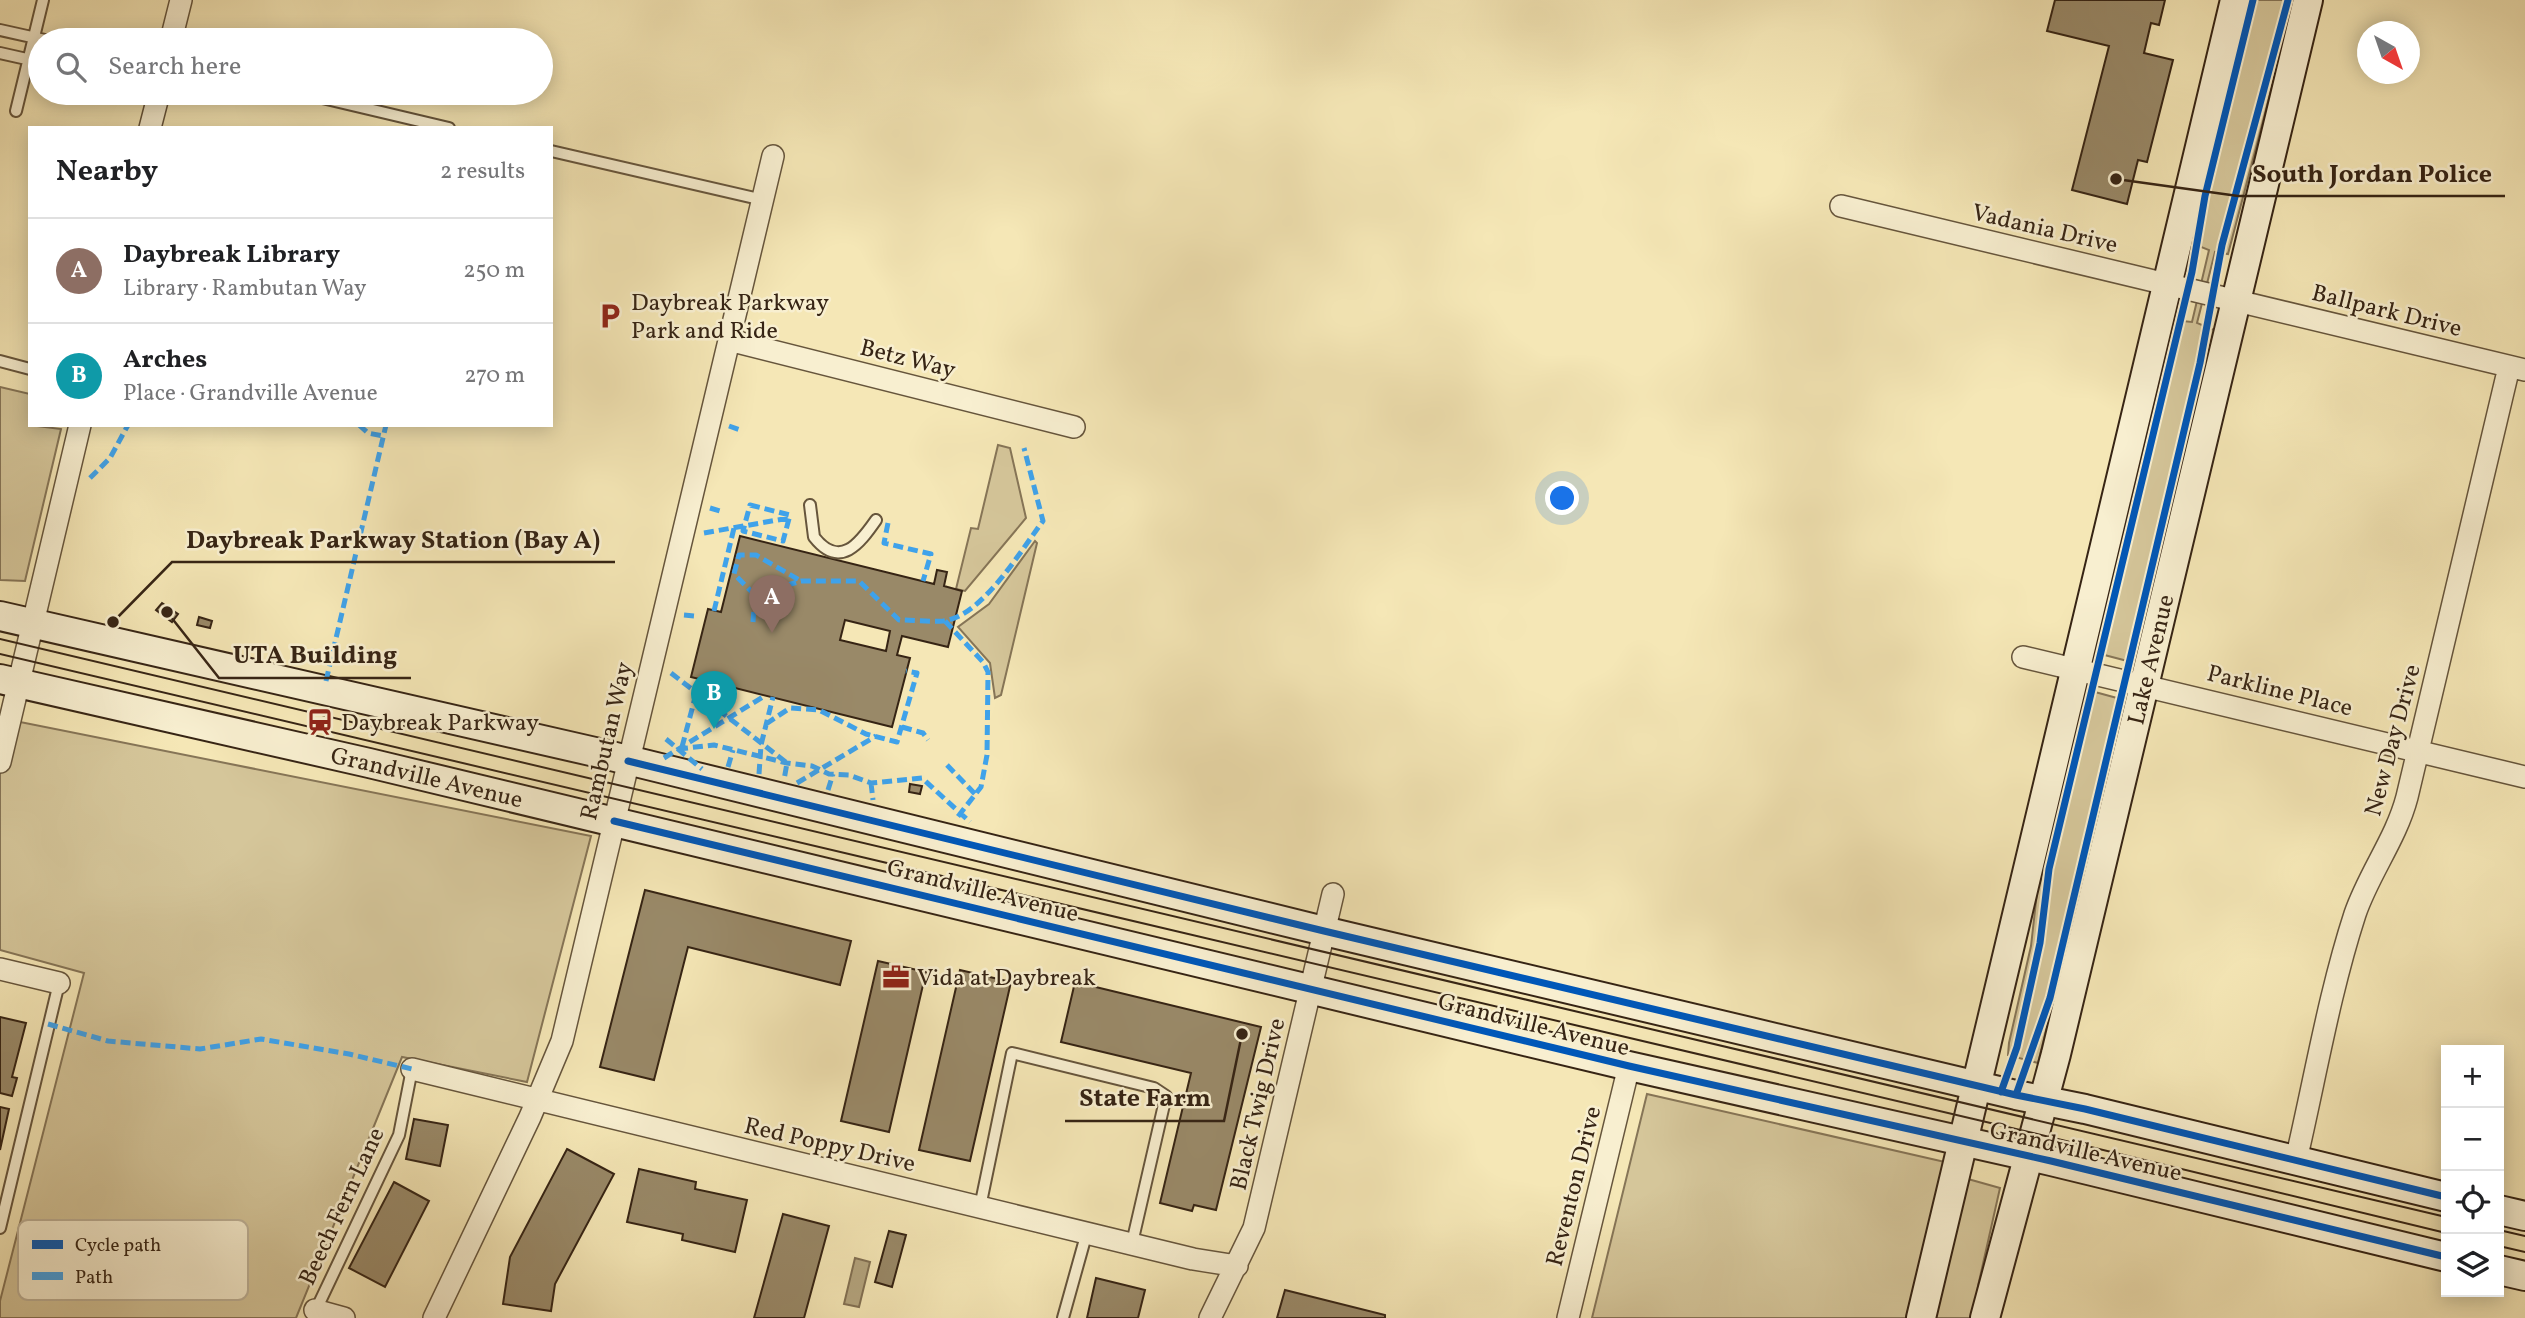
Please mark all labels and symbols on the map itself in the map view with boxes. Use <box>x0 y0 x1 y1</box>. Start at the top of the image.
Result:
north arrow <box>2357 21 2420 84</box>
callout: South Jordan Police <box>2238 149 2505 196</box>
text: South Jordan Police <box>2252 157 2492 193</box>
street label: Vadania Drive <box>1968 197 2121 263</box>
street label: Ballpark Drive <box>2308 277 2465 347</box>
place label: Daybreak Parkway Park and Ride <box>631 287 829 349</box>
parking icon: Daybreak Parkway Park and Ride <box>595 301 625 331</box>
street label: Betz Way <box>856 332 959 388</box>
your location <box>1545 481 1579 515</box>
callout: Daybreak Parkway Station (Bay A) <box>172 515 615 562</box>
text: Daybreak Parkway Station (Bay A) <box>186 523 600 559</box>
pin: A <box>749 575 795 633</box>
street label: Lake Avenue <box>2120 591 2184 729</box>
callout: UTA Building <box>219 631 411 678</box>
text: UTA Building <box>233 638 397 674</box>
street label: Parkline Place <box>2203 657 2356 726</box>
street label: Rambutan Way <box>573 659 643 824</box>
street label: New Day Drive <box>2357 661 2431 820</box>
pin: B <box>691 671 737 729</box>
station icon: Daybreak Parkway <box>305 707 335 737</box>
place label: Daybreak Parkway <box>341 707 539 741</box>
street label: Grandville Avenue <box>327 740 526 818</box>
street label: Grandville Avenue <box>883 852 1082 932</box>
office icon: Vida at Daybreak <box>881 962 911 992</box>
place label: Vida at Daybreak <box>917 962 1096 996</box>
street label: Grandville Avenue <box>1434 986 1633 1066</box>
street label: Black Twig Drive <box>1223 1015 1295 1194</box>
callout: State Farm <box>1065 1074 1224 1121</box>
text: State Farm <box>1079 1081 1211 1117</box>
street label: Reventon Drive <box>1539 1103 1611 1270</box>
street label: Red Poppy Drive <box>741 1110 919 1182</box>
street label: Grandville Avenue <box>1986 1114 2185 1192</box>
street label: Beech Fern Lane <box>291 1122 394 1291</box>
legend <box>18 1220 248 1300</box>
text: Cycle path <box>75 1233 161 1259</box>
text: Path <box>75 1265 113 1291</box>

